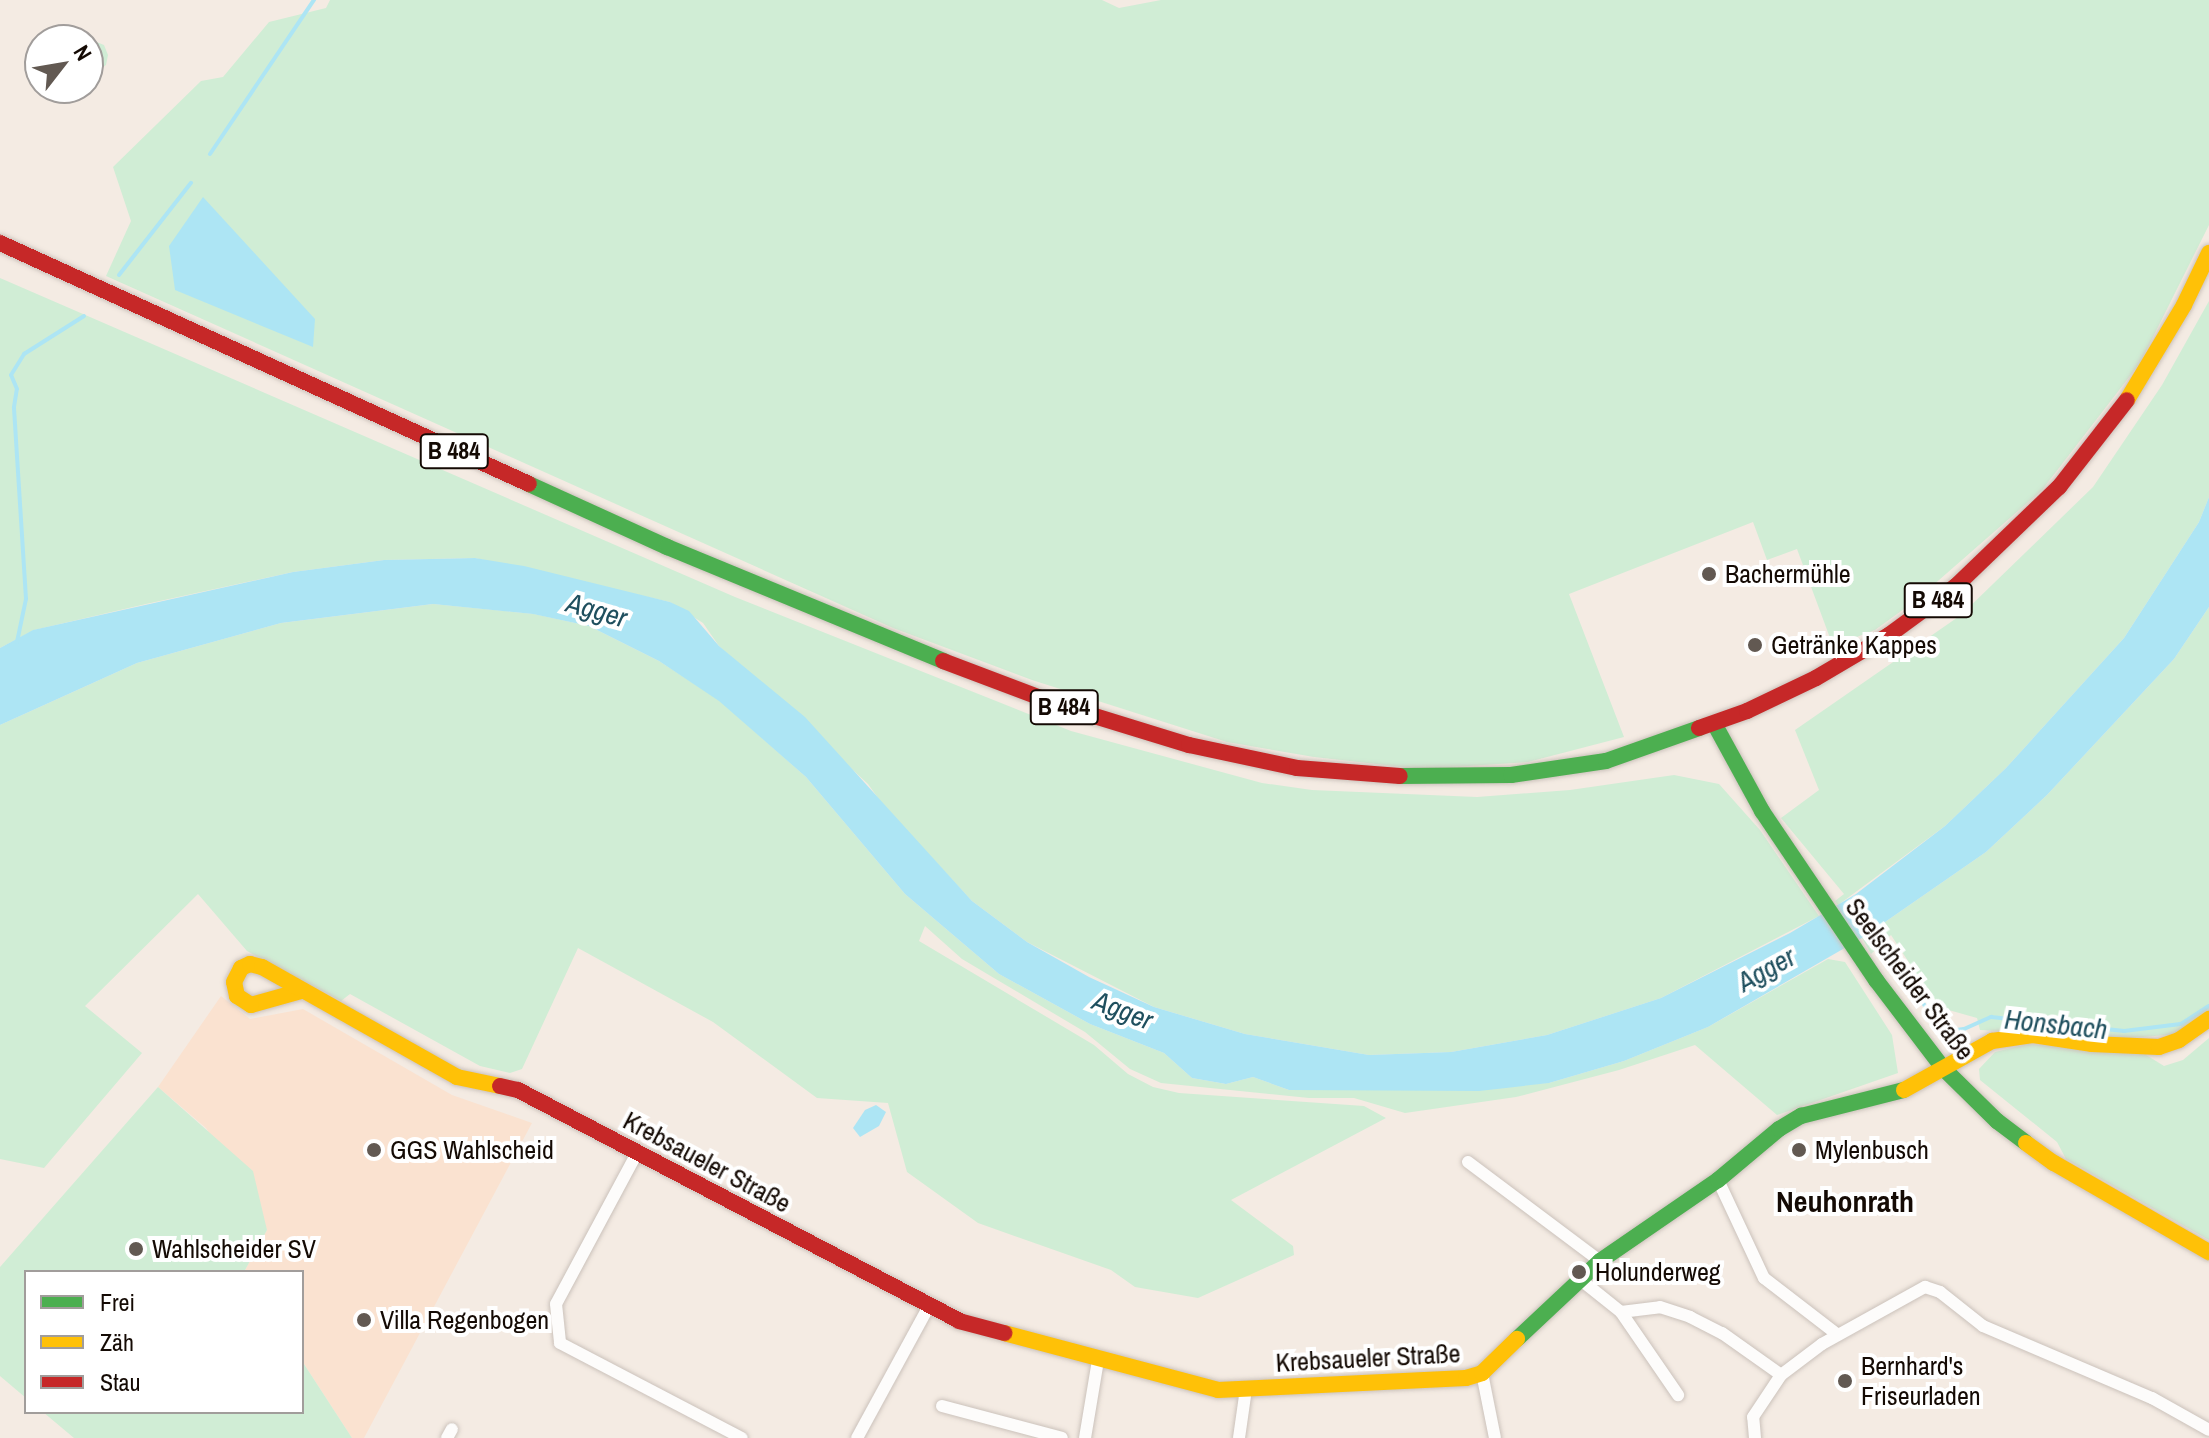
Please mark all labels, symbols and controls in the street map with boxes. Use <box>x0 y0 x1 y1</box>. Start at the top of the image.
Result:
north arrow <box>24 24 104 104</box>
text: N <box>67 39 99 66</box>
road number: B 484 <box>418 431 490 471</box>
place label: Bachermühle <box>1725 558 1851 590</box>
marker: Bachermühle <box>1700 565 1718 583</box>
road number: B 484 <box>1902 580 1974 620</box>
water label: Agger <box>563 585 631 635</box>
place label: Getränke Kappes <box>1771 629 1937 661</box>
marker: Getränke Kappes <box>1746 636 1764 654</box>
road number: B 484 <box>1028 687 1100 727</box>
street label: Seelscheider Straße <box>1839 892 1981 1066</box>
water label: Agger <box>1731 939 1801 999</box>
water label: Agger <box>1088 983 1158 1037</box>
water label: Honsbach <box>2003 1002 2109 1046</box>
street label: Krebsaueler Straße <box>618 1105 796 1219</box>
place label: GGS Wahlscheid <box>390 1134 554 1166</box>
place label: Mylenbusch <box>1815 1134 1929 1166</box>
marker: GGS Wahlscheid <box>365 1141 383 1159</box>
marker: Mylenbusch <box>1790 1141 1808 1159</box>
district label: Neuhonrath <box>1776 1183 1914 1219</box>
place label: Wahlscheider SV <box>152 1233 316 1265</box>
marker: Wahlscheider SV <box>127 1240 145 1258</box>
place label: Holunderweg <box>1595 1256 1721 1288</box>
marker: Holunderweg <box>1570 1263 1588 1281</box>
legend <box>24 1270 304 1414</box>
text: Frei <box>100 1286 135 1318</box>
place label: Villa Regenbogen <box>380 1304 549 1336</box>
marker: Villa Regenbogen <box>355 1311 373 1329</box>
text: Zäh <box>100 1326 134 1358</box>
street label: Krebsaueler Straße <box>1275 1338 1461 1378</box>
place label: Bernhard's Friseurladen <box>1861 1350 1981 1412</box>
text: Stau <box>100 1366 141 1398</box>
marker: Bernhard's Friseurladen <box>1836 1372 1854 1390</box>

